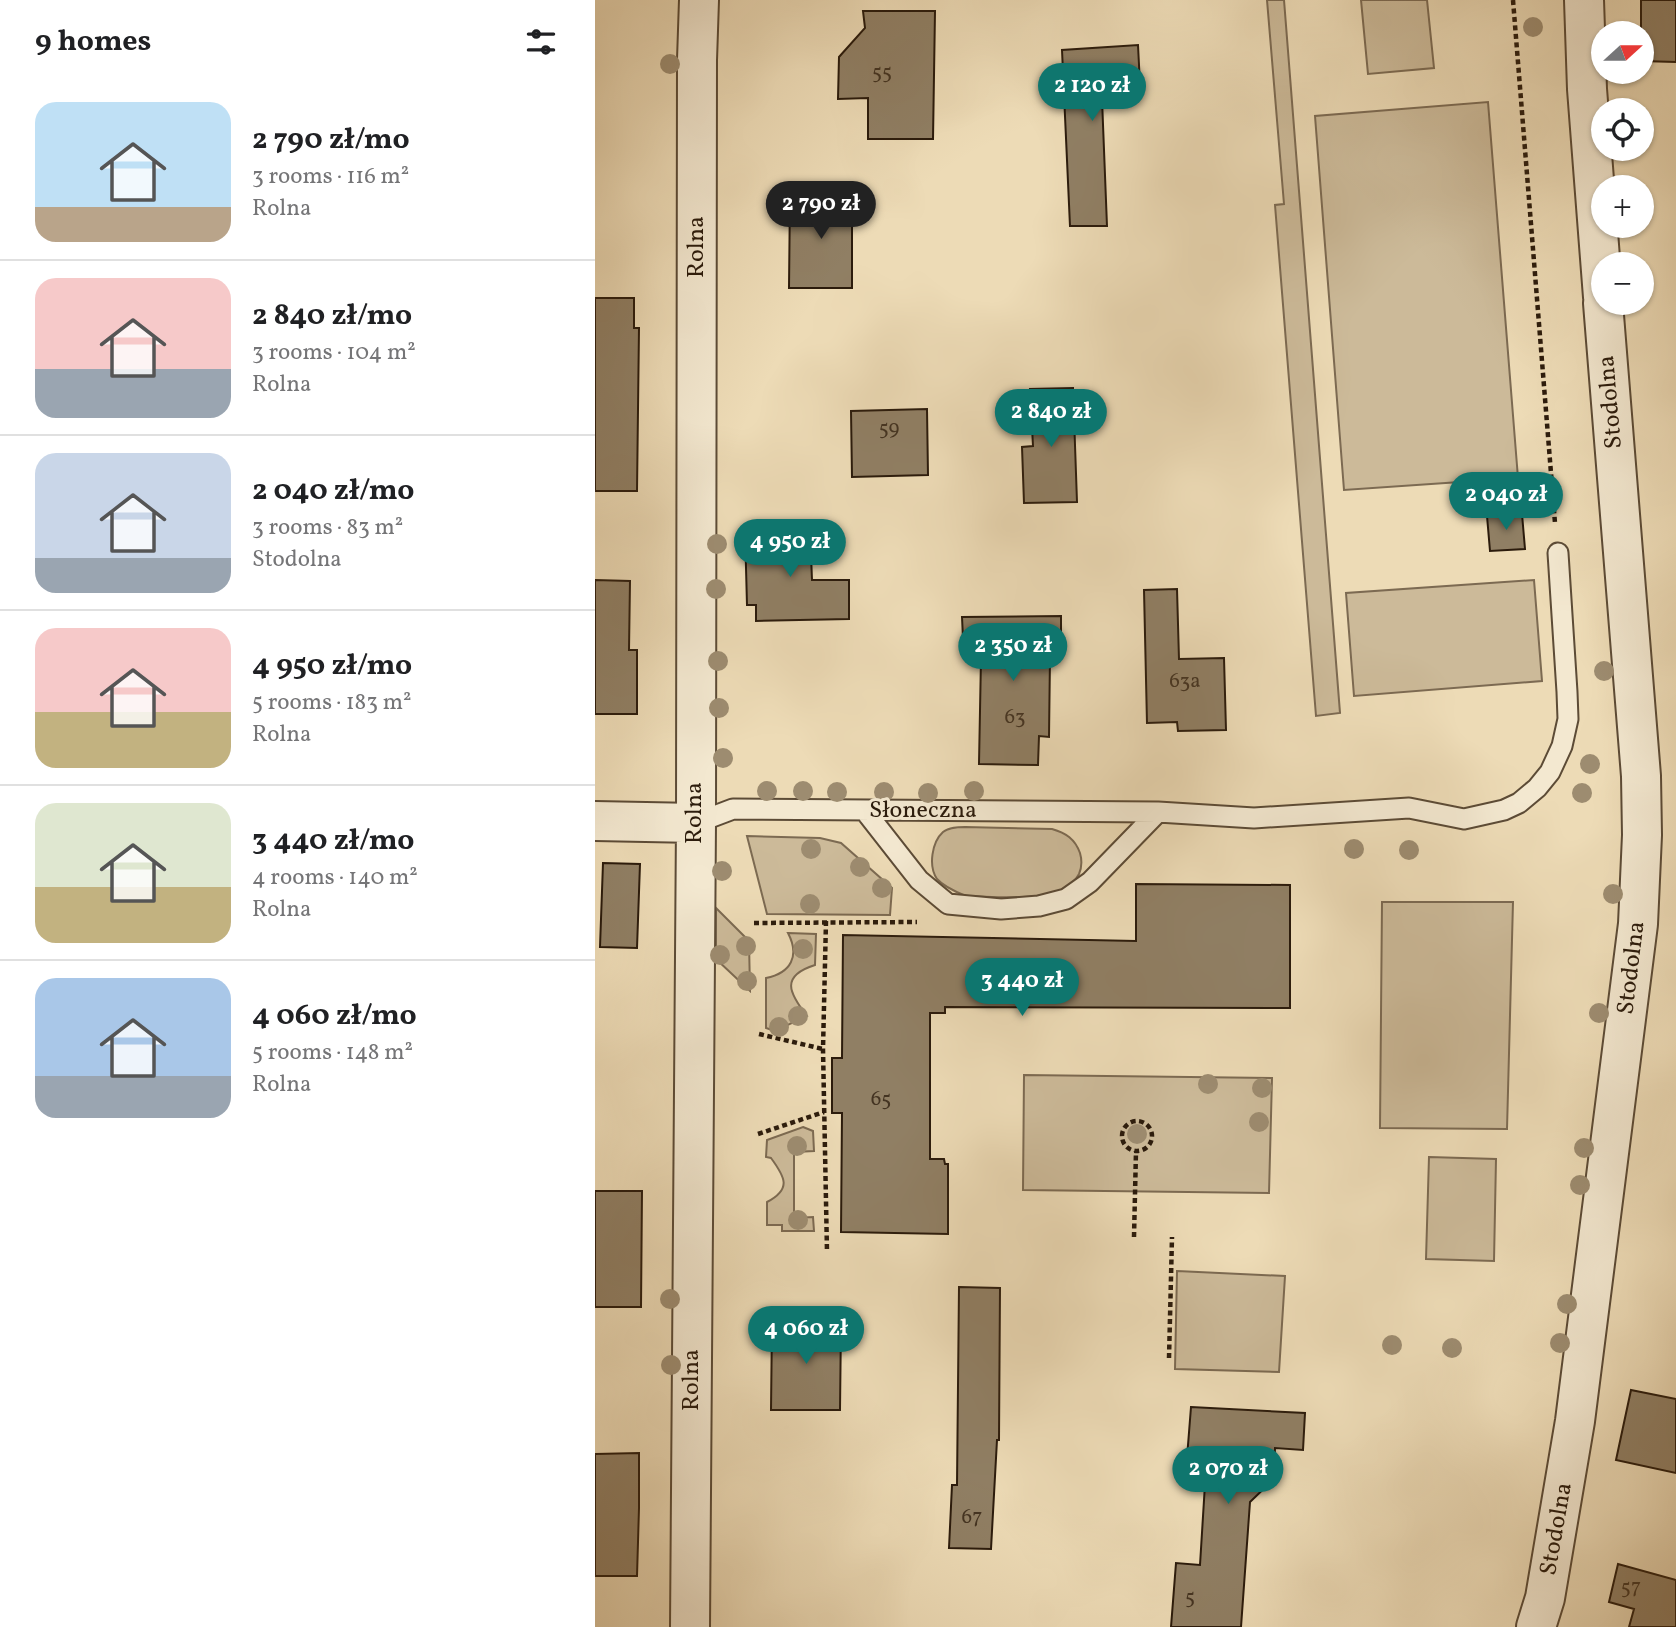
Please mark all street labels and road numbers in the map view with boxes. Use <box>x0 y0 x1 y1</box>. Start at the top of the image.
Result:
street label: Rolna <box>680 216 714 278</box>
street label: Stodolna <box>1590 354 1632 450</box>
street label: Rolna <box>678 782 712 844</box>
street label: Słoneczna <box>869 794 977 828</box>
street label: Stodolna <box>1609 919 1655 1017</box>
street label: Rolna <box>675 1349 709 1411</box>
street label: Stodolna <box>1532 1480 1582 1578</box>

